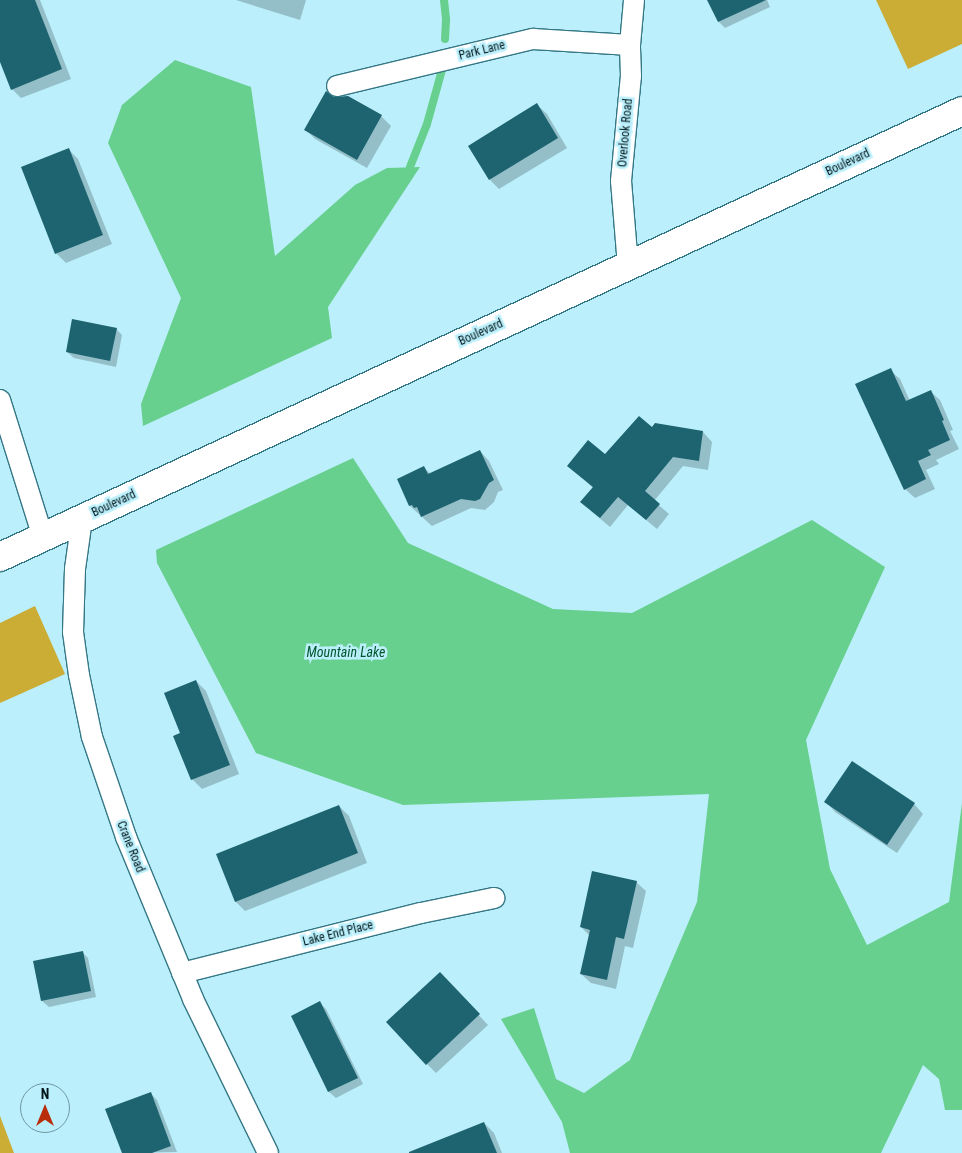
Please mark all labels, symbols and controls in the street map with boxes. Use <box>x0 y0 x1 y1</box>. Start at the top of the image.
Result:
street label: Park Lane <box>457 38 507 64</box>
street label: Overlook Road <box>616 98 636 168</box>
street label: Boulevard <box>824 147 872 179</box>
street label: Boulevard <box>457 317 505 349</box>
street label: Boulevard <box>90 488 138 520</box>
water label: Mountain Lake <box>307 644 385 660</box>
street label: Crane Road <box>113 819 147 875</box>
street label: Lake End Place <box>301 918 375 950</box>
north arrow <box>20 1083 70 1133</box>
text: N <box>41 1086 49 1102</box>

